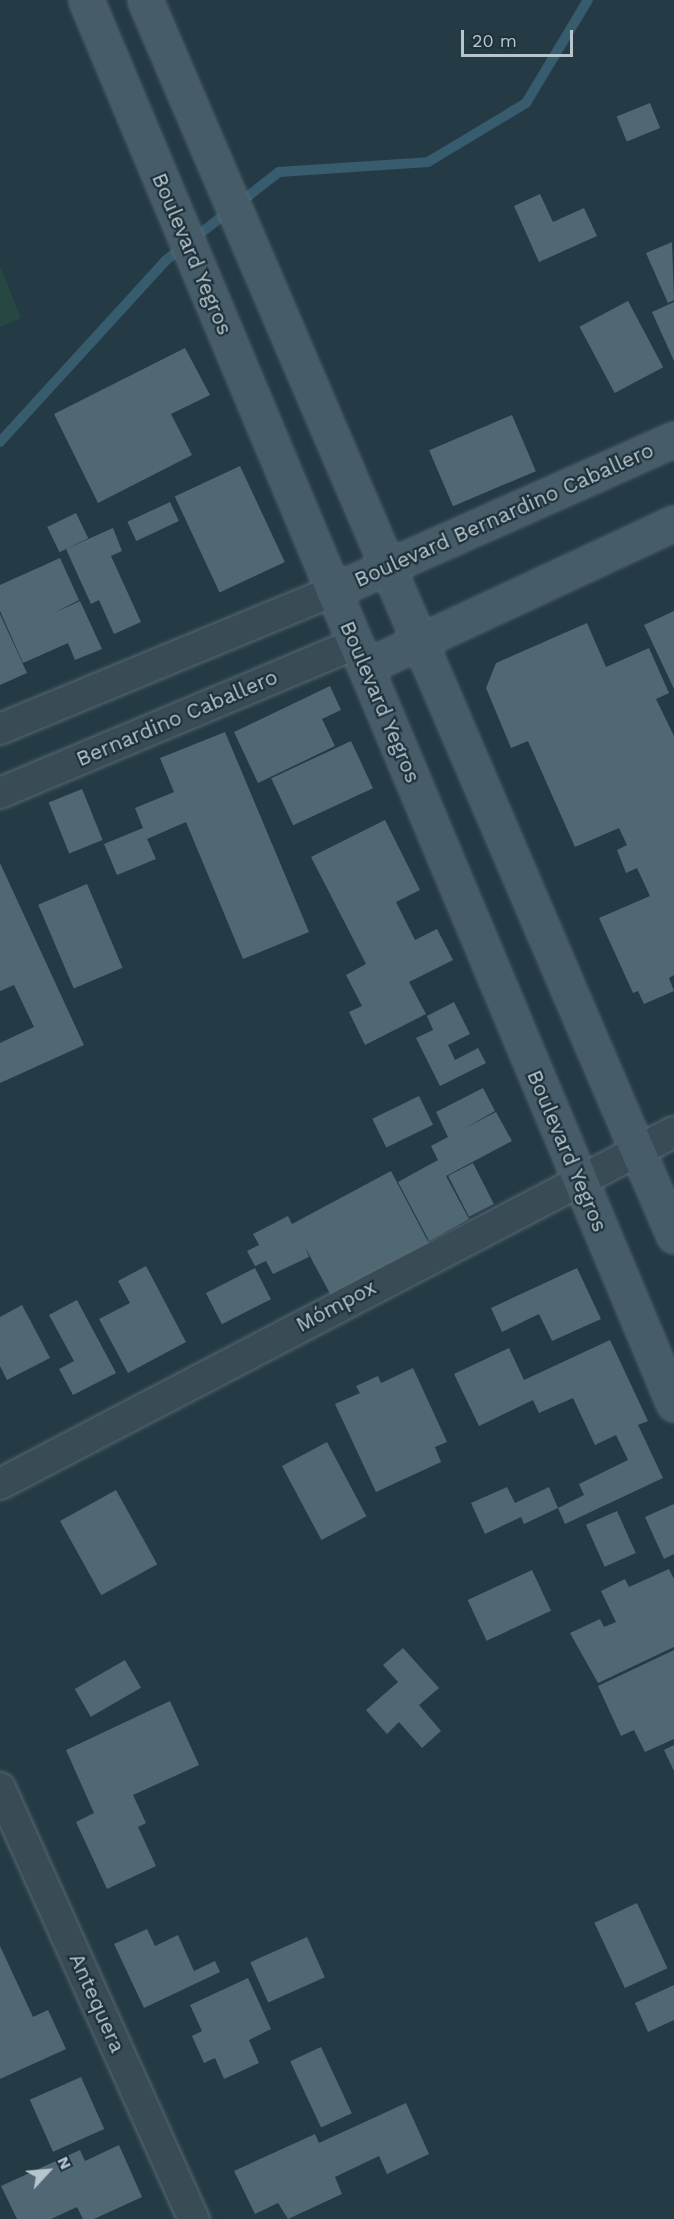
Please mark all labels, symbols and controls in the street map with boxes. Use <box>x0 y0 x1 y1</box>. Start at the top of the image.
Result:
scale bar <box>464 18 576 56</box>
text: 20 m <box>472 30 517 51</box>
street label: Boulevard Yegros <box>146 169 238 339</box>
street label: Boulevard Bernardino Caballero <box>351 437 657 593</box>
street label: Boulevard Yegros <box>334 617 426 787</box>
street label: Bernardino Caballero <box>73 664 281 772</box>
street label: Boulevard Yegros <box>521 1066 613 1236</box>
street label: Mómpox <box>292 1274 380 1338</box>
street label: Antequera <box>64 1949 130 2057</box>
north arrow <box>18 2141 78 2201</box>
text: N <box>53 2153 76 2172</box>

